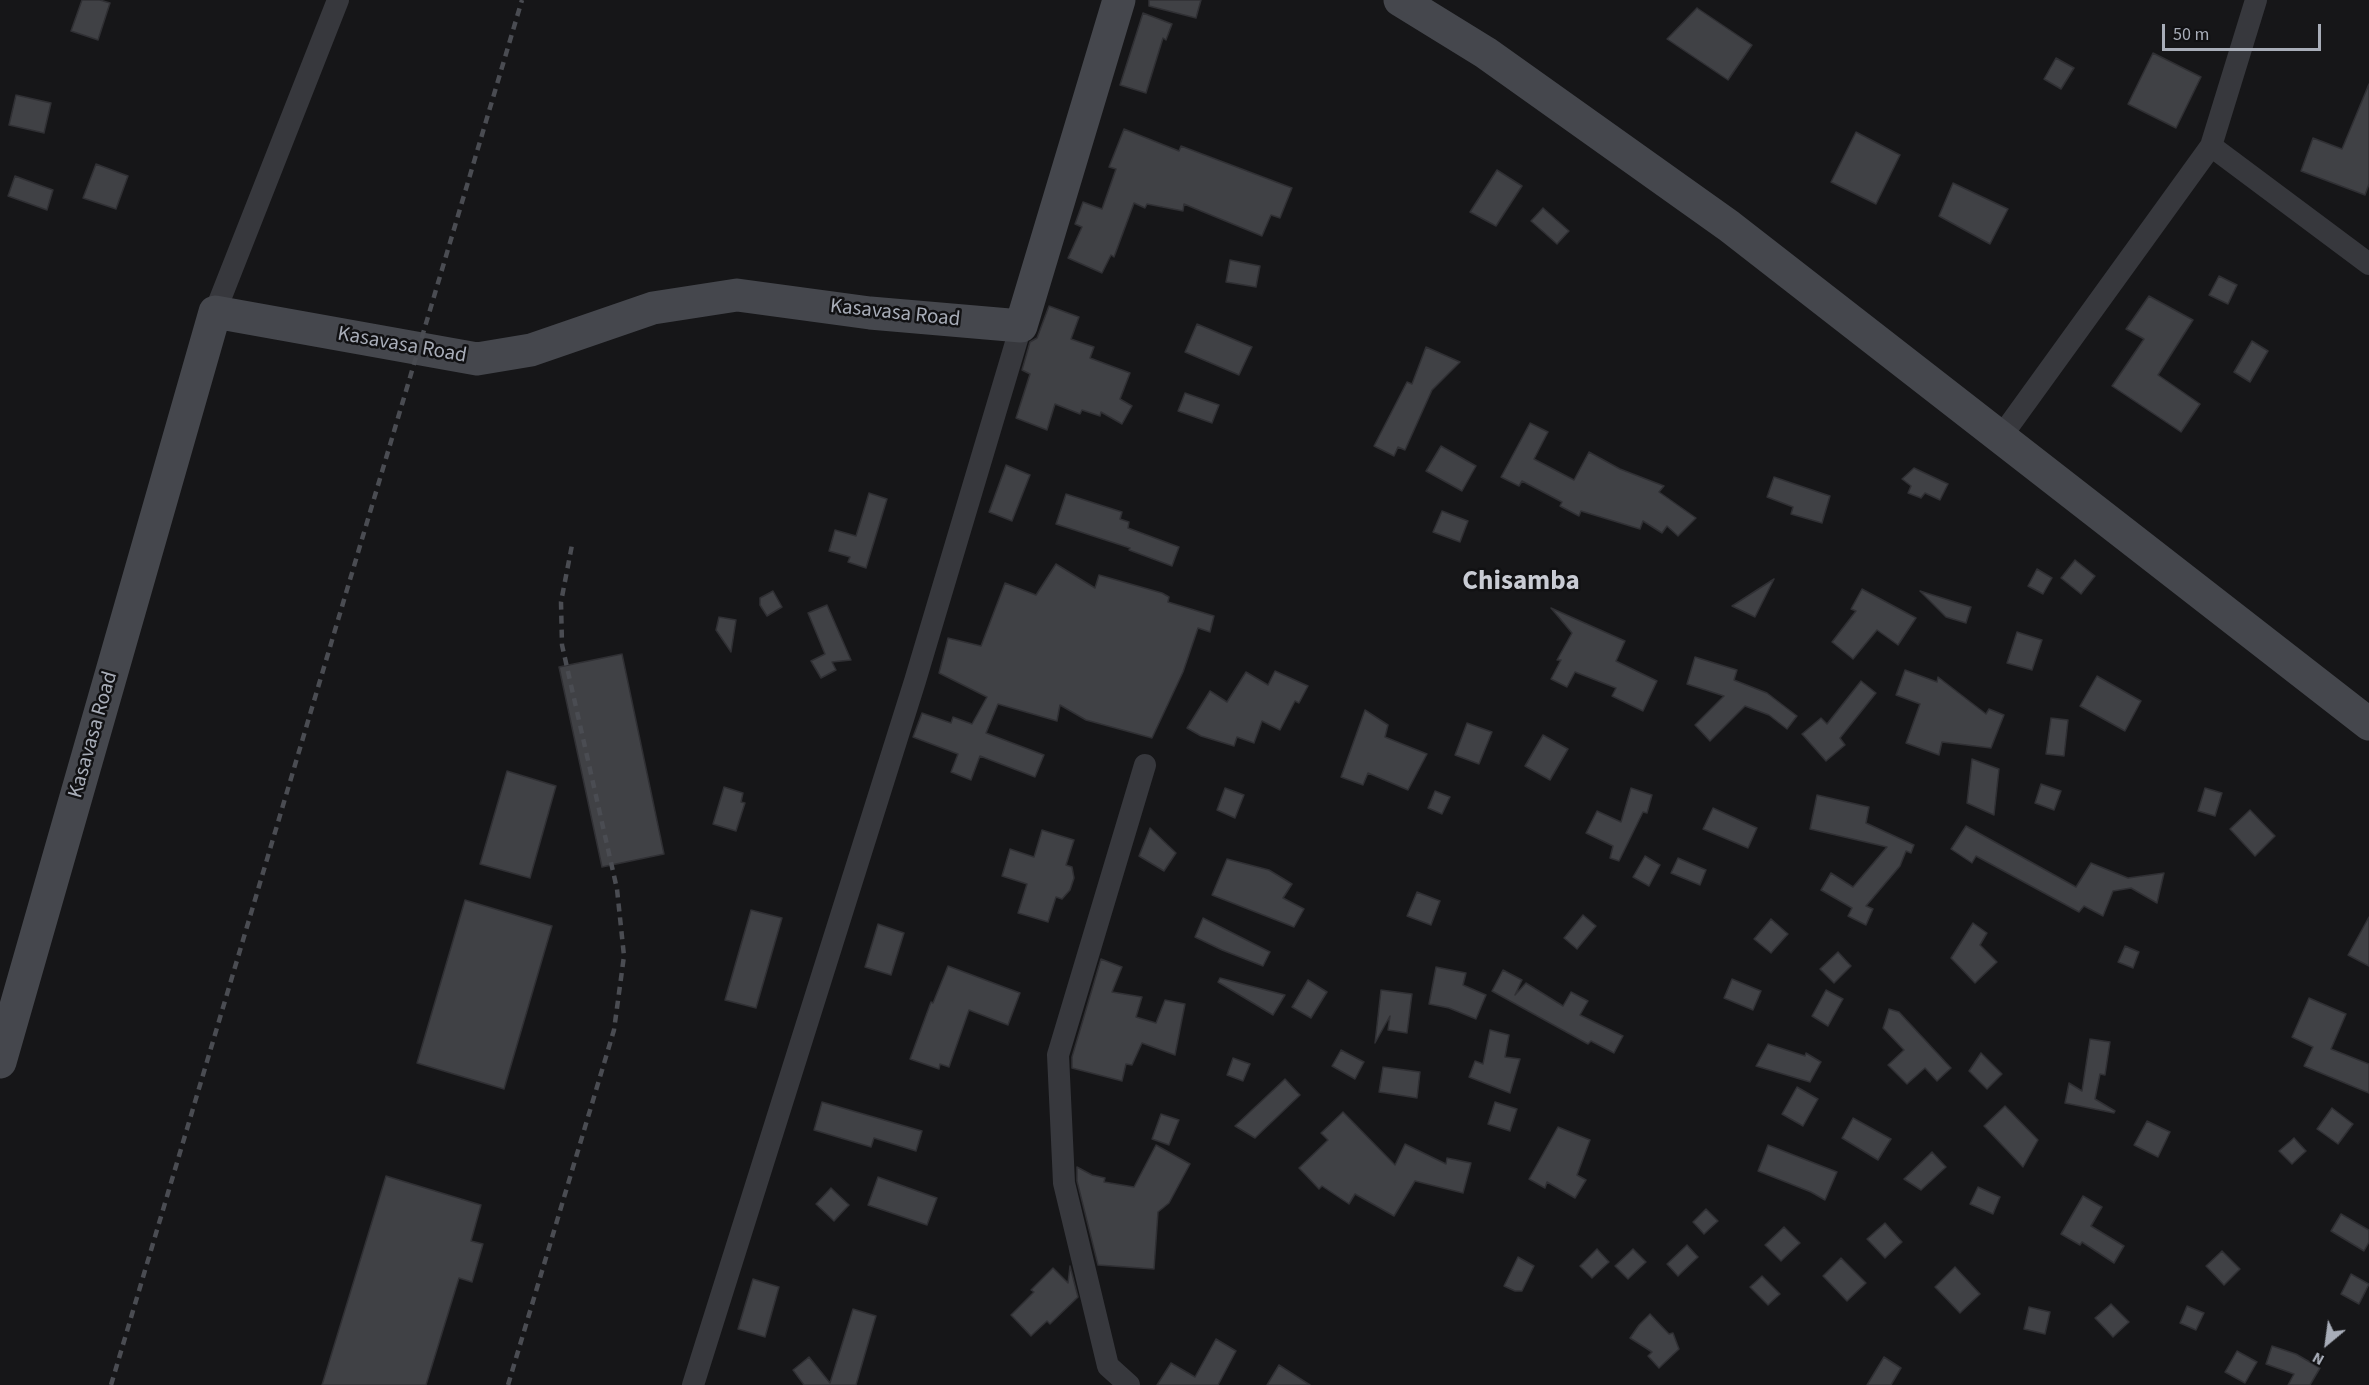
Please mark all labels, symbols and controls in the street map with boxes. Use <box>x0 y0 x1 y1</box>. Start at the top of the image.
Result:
scale bar <box>2165 12 2324 50</box>
text: 50 m <box>2173 22 2209 47</box>
street label: Kasavasa Road <box>829 295 961 333</box>
street label: Kasavasa Road <box>335 322 469 370</box>
district label: Chisamba <box>1462 567 1580 599</box>
street label: Kasavasa Road <box>64 669 124 801</box>
north arrow <box>2297 1313 2357 1373</box>
text: N <box>2308 1347 2328 1371</box>

